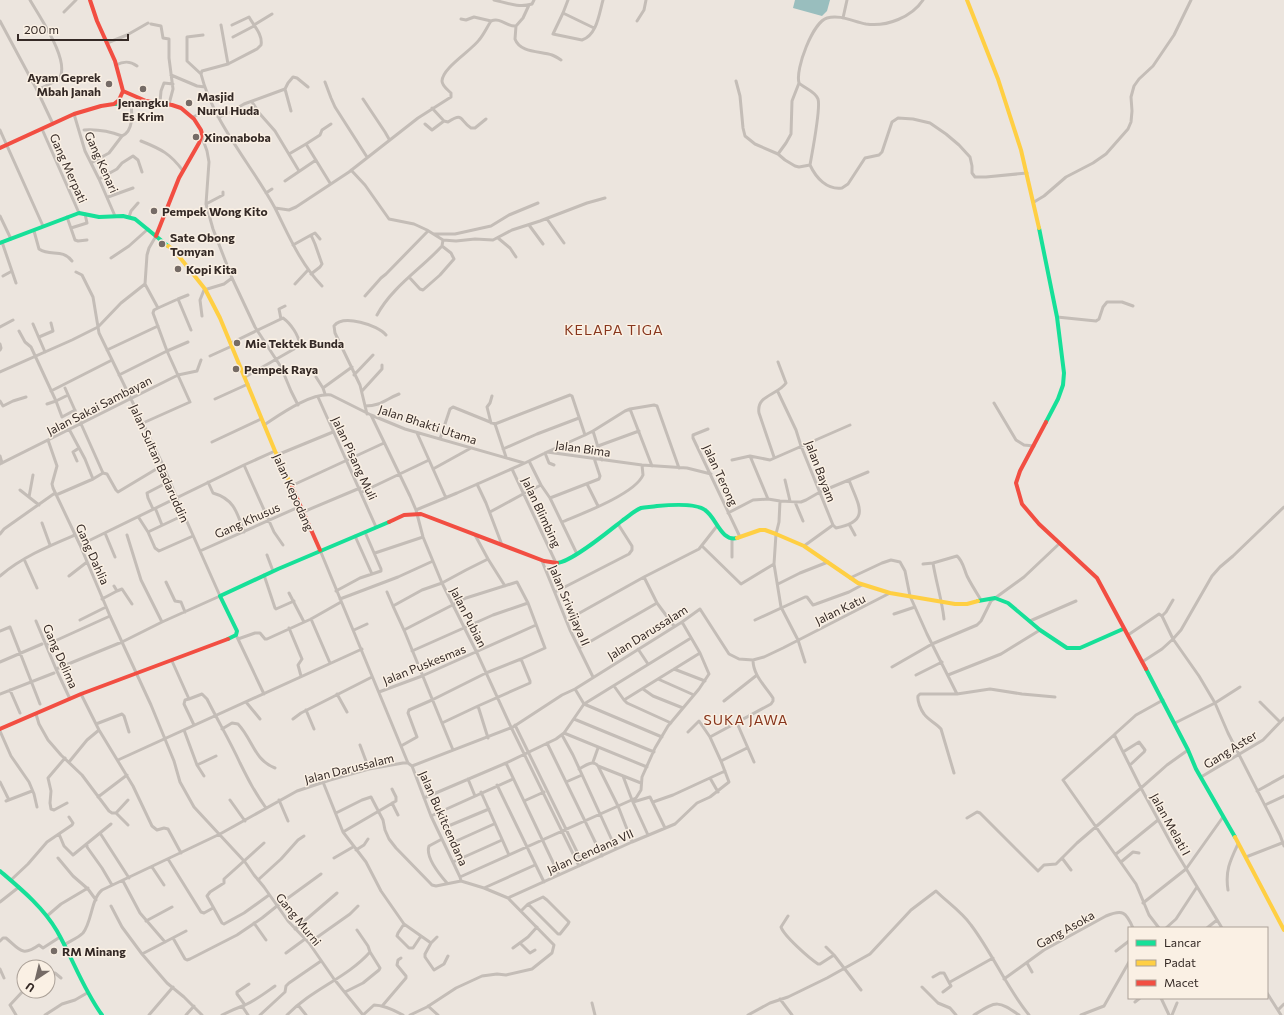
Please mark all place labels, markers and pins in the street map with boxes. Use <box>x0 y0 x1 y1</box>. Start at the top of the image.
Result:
place label: Ayam Geprek Mbah Janah <box>27 70 101 99</box>
marker: Ayam Geprek Mbah Janah <box>104 79 114 89</box>
marker: Jenangku Es Krim <box>138 84 148 94</box>
place label: Masjid Nurul Huda <box>197 89 259 117</box>
place label: Jenangku Es Krim <box>118 95 168 123</box>
marker: Masjid Nurul Huda <box>184 98 194 108</box>
place label: Xinonaboba <box>204 130 271 144</box>
marker: Xinonaboba <box>191 132 201 142</box>
place label: Pempek Wong Kito <box>162 204 268 218</box>
marker: Pempek Wong Kito <box>149 206 159 216</box>
place label: Sate Obong Tomyan <box>170 230 235 258</box>
marker: Sate Obong Tomyan <box>157 239 167 249</box>
place label: Kopi Kita <box>186 262 237 276</box>
marker: Kopi Kita <box>173 264 183 274</box>
place label: Mie Tektek Bunda <box>245 336 344 350</box>
marker: Mie Tektek Bunda <box>232 338 242 348</box>
place label: Pempek Raya <box>244 362 318 376</box>
marker: Pempek Raya <box>231 364 241 374</box>
place label: RM Minang <box>62 944 126 958</box>
marker: RM Minang <box>49 946 59 956</box>

